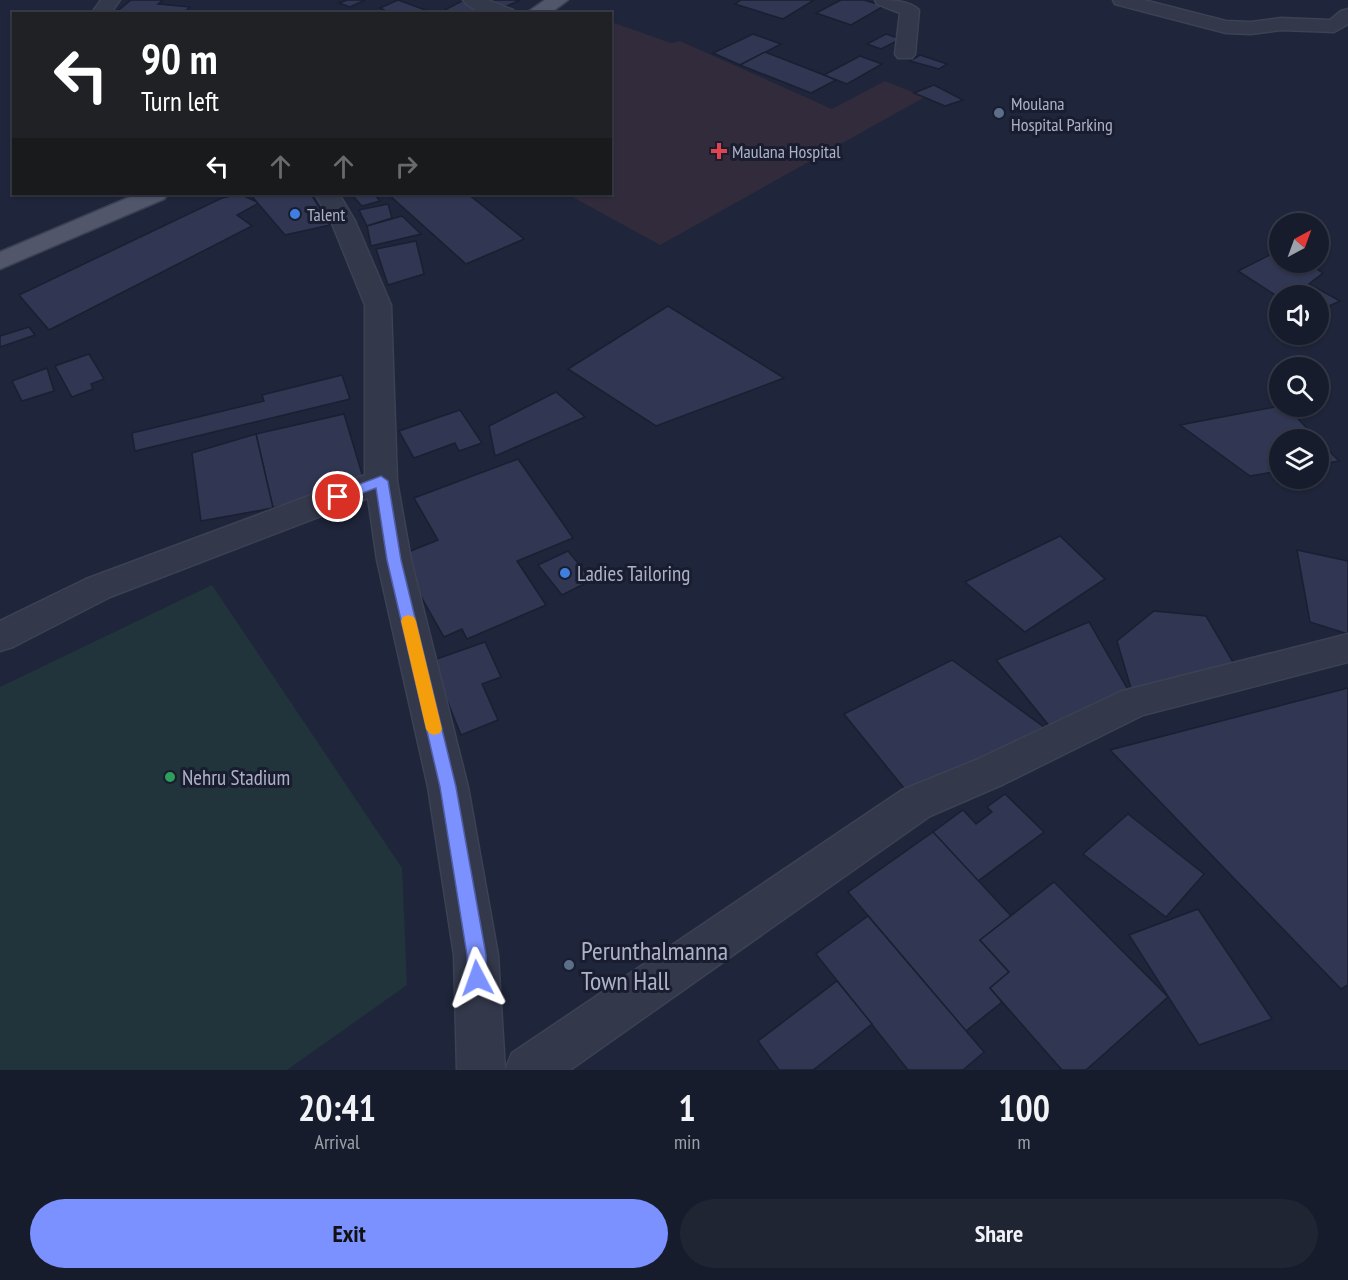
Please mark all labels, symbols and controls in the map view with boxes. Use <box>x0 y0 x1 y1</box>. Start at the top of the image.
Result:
text: 90 m <box>141 31 218 86</box>
icon: left <box>42 36 120 114</box>
text: Turn left <box>141 84 219 118</box>
place label: Moulana Hospital Parking <box>1011 92 1113 136</box>
marker: Moulana Hospital Parking <box>992 106 1006 120</box>
place label: Maulana Hospital <box>732 140 841 163</box>
marker: Maulana Hospital <box>710 142 728 160</box>
icon: left <box>201 150 234 183</box>
icon: ahead <box>264 150 297 183</box>
icon: ahead <box>327 150 360 183</box>
icon: right <box>390 150 423 183</box>
place label: Talent <box>307 203 345 226</box>
marker: Talent <box>288 207 302 221</box>
north arrow <box>1269 213 1329 273</box>
map controls <box>1269 213 1329 489</box>
button: sound <box>1269 285 1329 345</box>
button: search <box>1269 357 1329 417</box>
button: layers <box>1269 429 1329 489</box>
pin <box>312 471 363 522</box>
icon: arrive <box>321 480 354 513</box>
place label: Ladies Tailoring <box>577 560 690 587</box>
marker: Ladies Tailoring <box>558 566 572 580</box>
place label: Nehru Stadium <box>182 764 290 791</box>
marker: Nehru Stadium <box>163 770 177 784</box>
place label: Perunthalmanna Town Hall <box>581 934 728 997</box>
position arrow <box>445 946 509 1010</box>
marker: Perunthalmanna Town Hall <box>562 958 576 972</box>
text: 20:41 <box>298 1084 376 1131</box>
text: 1 <box>678 1084 696 1131</box>
text: 100 <box>998 1084 1050 1131</box>
text: Arrival <box>314 1129 360 1155</box>
text: min <box>674 1129 700 1155</box>
text: m <box>1018 1129 1031 1155</box>
button: Exit <box>30 1199 668 1268</box>
button: Share <box>680 1199 1318 1268</box>

